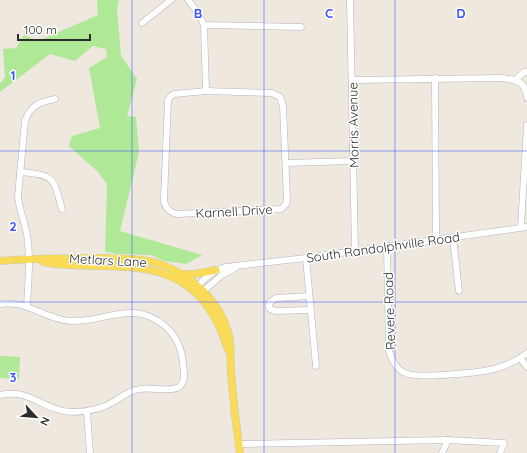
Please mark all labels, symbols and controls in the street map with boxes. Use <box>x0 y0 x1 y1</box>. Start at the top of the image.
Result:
text: B <box>194 5 202 21</box>
text: C <box>325 5 333 21</box>
text: D <box>456 5 466 21</box>
scale bar <box>18 16 90 42</box>
text: 100 m <box>24 22 57 37</box>
text: 1 <box>10 67 16 83</box>
street label: Morris Avenue <box>344 82 362 168</box>
street label: Karnell Drive <box>195 201 273 221</box>
text: 2 <box>9 218 17 234</box>
street label: South Randolphville Road <box>305 228 461 266</box>
street label: Metlars Lane <box>69 250 147 270</box>
street label: Revere Road <box>380 272 398 350</box>
text: 3 <box>10 369 17 385</box>
north arrow <box>16 397 56 437</box>
text: N <box>37 415 53 428</box>

